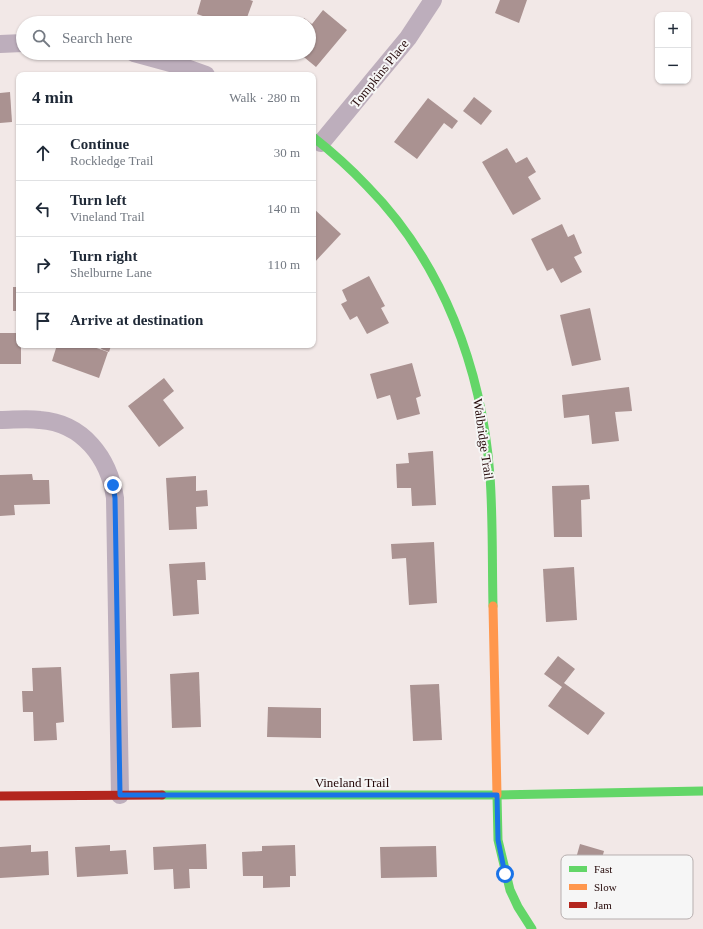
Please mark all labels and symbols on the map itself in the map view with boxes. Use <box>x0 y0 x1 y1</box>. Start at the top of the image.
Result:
street label: Tompkins Place <box>347 36 412 110</box>
street label: Walbridge Trail <box>470 398 497 481</box>
route end <box>104 476 122 494</box>
street label: Vineland Trail <box>315 775 390 790</box>
legend <box>561 855 693 919</box>
text: Fast <box>594 863 612 875</box>
route start <box>496 865 514 883</box>
text: Slow <box>594 881 617 893</box>
text: Jam <box>594 899 612 911</box>

